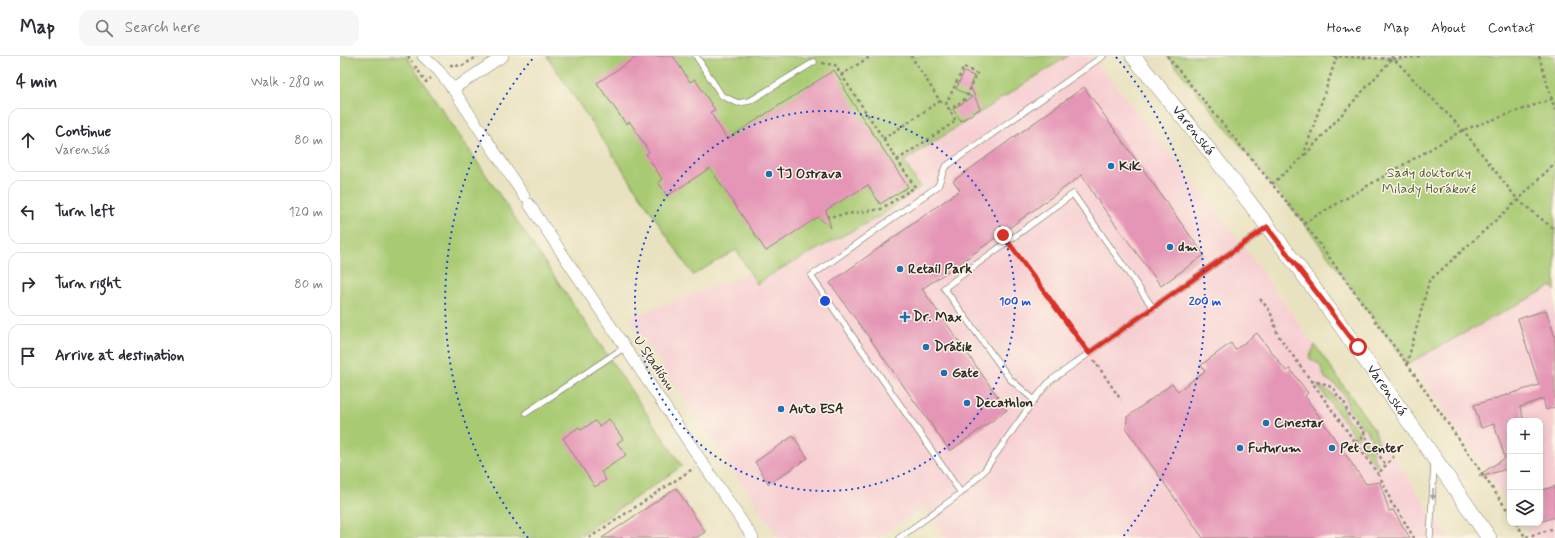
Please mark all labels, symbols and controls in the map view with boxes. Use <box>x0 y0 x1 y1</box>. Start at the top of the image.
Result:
search box <box>79 10 359 46</box>
text: Map <box>20 15 55 40</box>
icon: search <box>93 17 115 39</box>
text: Search here <box>125 18 200 38</box>
text: Home <box>1327 19 1361 37</box>
text: Map <box>1383 19 1409 37</box>
text: About <box>1431 19 1466 37</box>
text: Contact <box>1488 19 1535 37</box>
text: 4 min <box>16 71 57 93</box>
text: Walk · 280 m <box>251 74 324 91</box>
street label: Varenská <box>1168 102 1219 159</box>
text: Continue <box>55 122 111 142</box>
icon: ahead <box>17 129 39 151</box>
text: 80 m <box>294 132 323 149</box>
text: Varenská <box>55 142 110 159</box>
place label: KiK <box>1119 157 1142 175</box>
marker: KiK <box>1106 161 1116 171</box>
park label: Sady doktorky Milady Horákové <box>1382 164 1476 198</box>
place label: TJ Ostrava <box>777 165 842 183</box>
marker: TJ Ostrava <box>764 169 774 179</box>
icon: left <box>17 201 39 223</box>
text: Turn left <box>55 202 115 222</box>
text: 120 m <box>289 204 323 221</box>
route end <box>994 226 1012 244</box>
place label: dm <box>1178 238 1198 256</box>
marker: dm <box>1165 242 1175 252</box>
place label: Retail Park <box>908 260 972 278</box>
marker: Retail Park <box>895 264 905 274</box>
icon: right <box>17 273 39 295</box>
text: Turn right <box>55 274 122 294</box>
text: 80 m <box>294 276 323 293</box>
centre of rings <box>818 294 832 308</box>
text: 100 m <box>999 294 1032 310</box>
text: 200 m <box>1189 294 1222 310</box>
place label: Dr. Max <box>913 308 962 326</box>
marker: Dr. Max <box>900 312 910 322</box>
street label: U Stadiónu <box>629 332 679 394</box>
place label: Dráčik <box>934 338 972 356</box>
route start <box>1349 338 1367 356</box>
marker: Dráčik <box>921 342 931 352</box>
icon: arrive <box>17 345 39 367</box>
text: Arrive at destination <box>55 346 184 366</box>
street label: Varenská <box>1362 361 1411 420</box>
place label: Gate <box>952 364 979 382</box>
marker: Gate <box>939 368 949 378</box>
place label: Decathlon <box>975 394 1033 412</box>
marker: Decathlon <box>962 398 972 408</box>
place label: Auto ESA <box>789 400 844 418</box>
marker: Auto ESA <box>776 404 786 414</box>
place label: Cinestar <box>1274 414 1324 432</box>
marker: Cinestar <box>1261 418 1271 428</box>
map controls <box>1507 418 1543 526</box>
button: + <box>1507 418 1543 454</box>
place label: Futurum <box>1248 439 1301 457</box>
place label: Pet Center <box>1340 439 1404 457</box>
marker: Futurum <box>1235 443 1245 453</box>
marker: Pet Center <box>1327 443 1337 453</box>
button: − <box>1507 454 1543 490</box>
one-way arrow <box>1430 488 1436 501</box>
button: layers <box>1507 490 1543 526</box>

